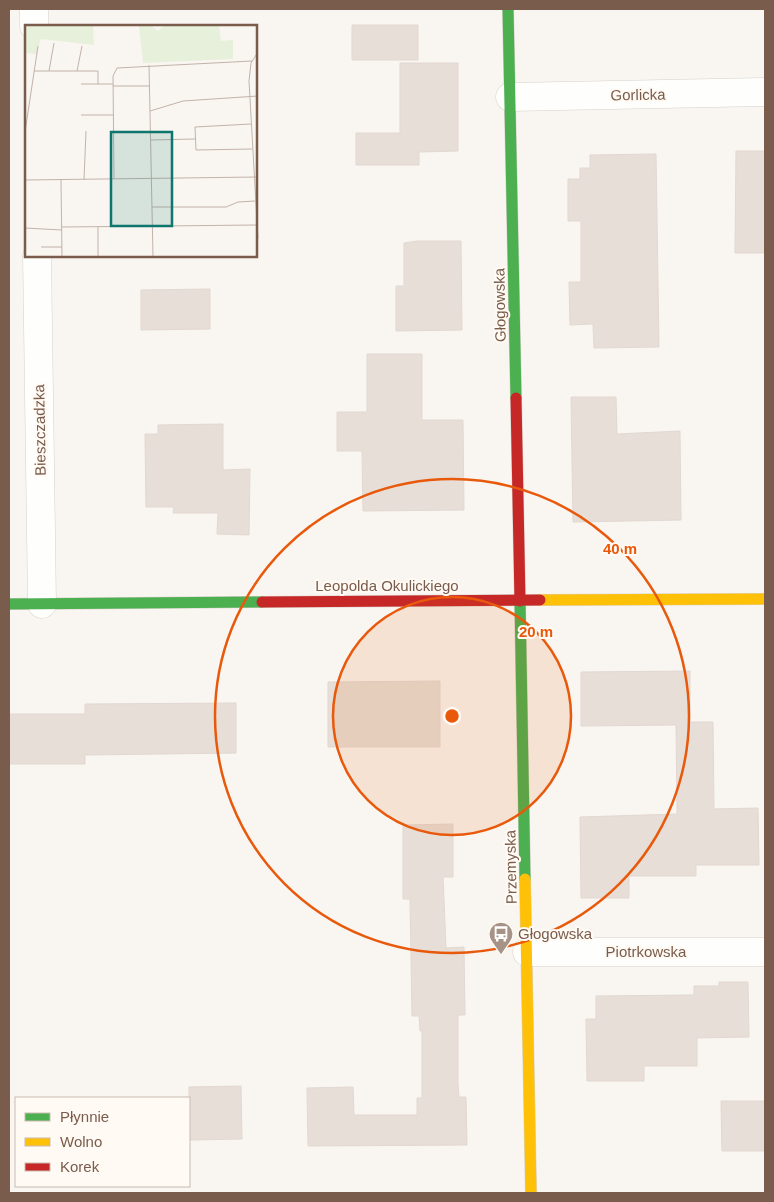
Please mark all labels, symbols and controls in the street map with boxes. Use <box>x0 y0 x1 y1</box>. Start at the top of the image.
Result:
inset map <box>25 25 258 258</box>
street label: Gorlicka <box>610 86 666 103</box>
street label: Głogowska <box>490 267 509 342</box>
street label: Bieszczadzka <box>30 383 49 476</box>
text: 40 m <box>603 540 637 557</box>
street label: Leopolda Okulickiego <box>315 577 459 594</box>
text: 20 m <box>519 623 553 640</box>
centre of rings <box>443 707 461 725</box>
street label: Przemyska <box>501 829 520 904</box>
bus stop icon: Głogowska <box>488 921 514 955</box>
place label: Głogowska <box>518 925 593 942</box>
street label: Piotrkowska <box>606 943 687 960</box>
legend <box>15 1097 190 1187</box>
text: Płynnie <box>60 1108 109 1125</box>
text: Wolno <box>60 1133 102 1150</box>
text: Korek <box>60 1158 100 1175</box>

